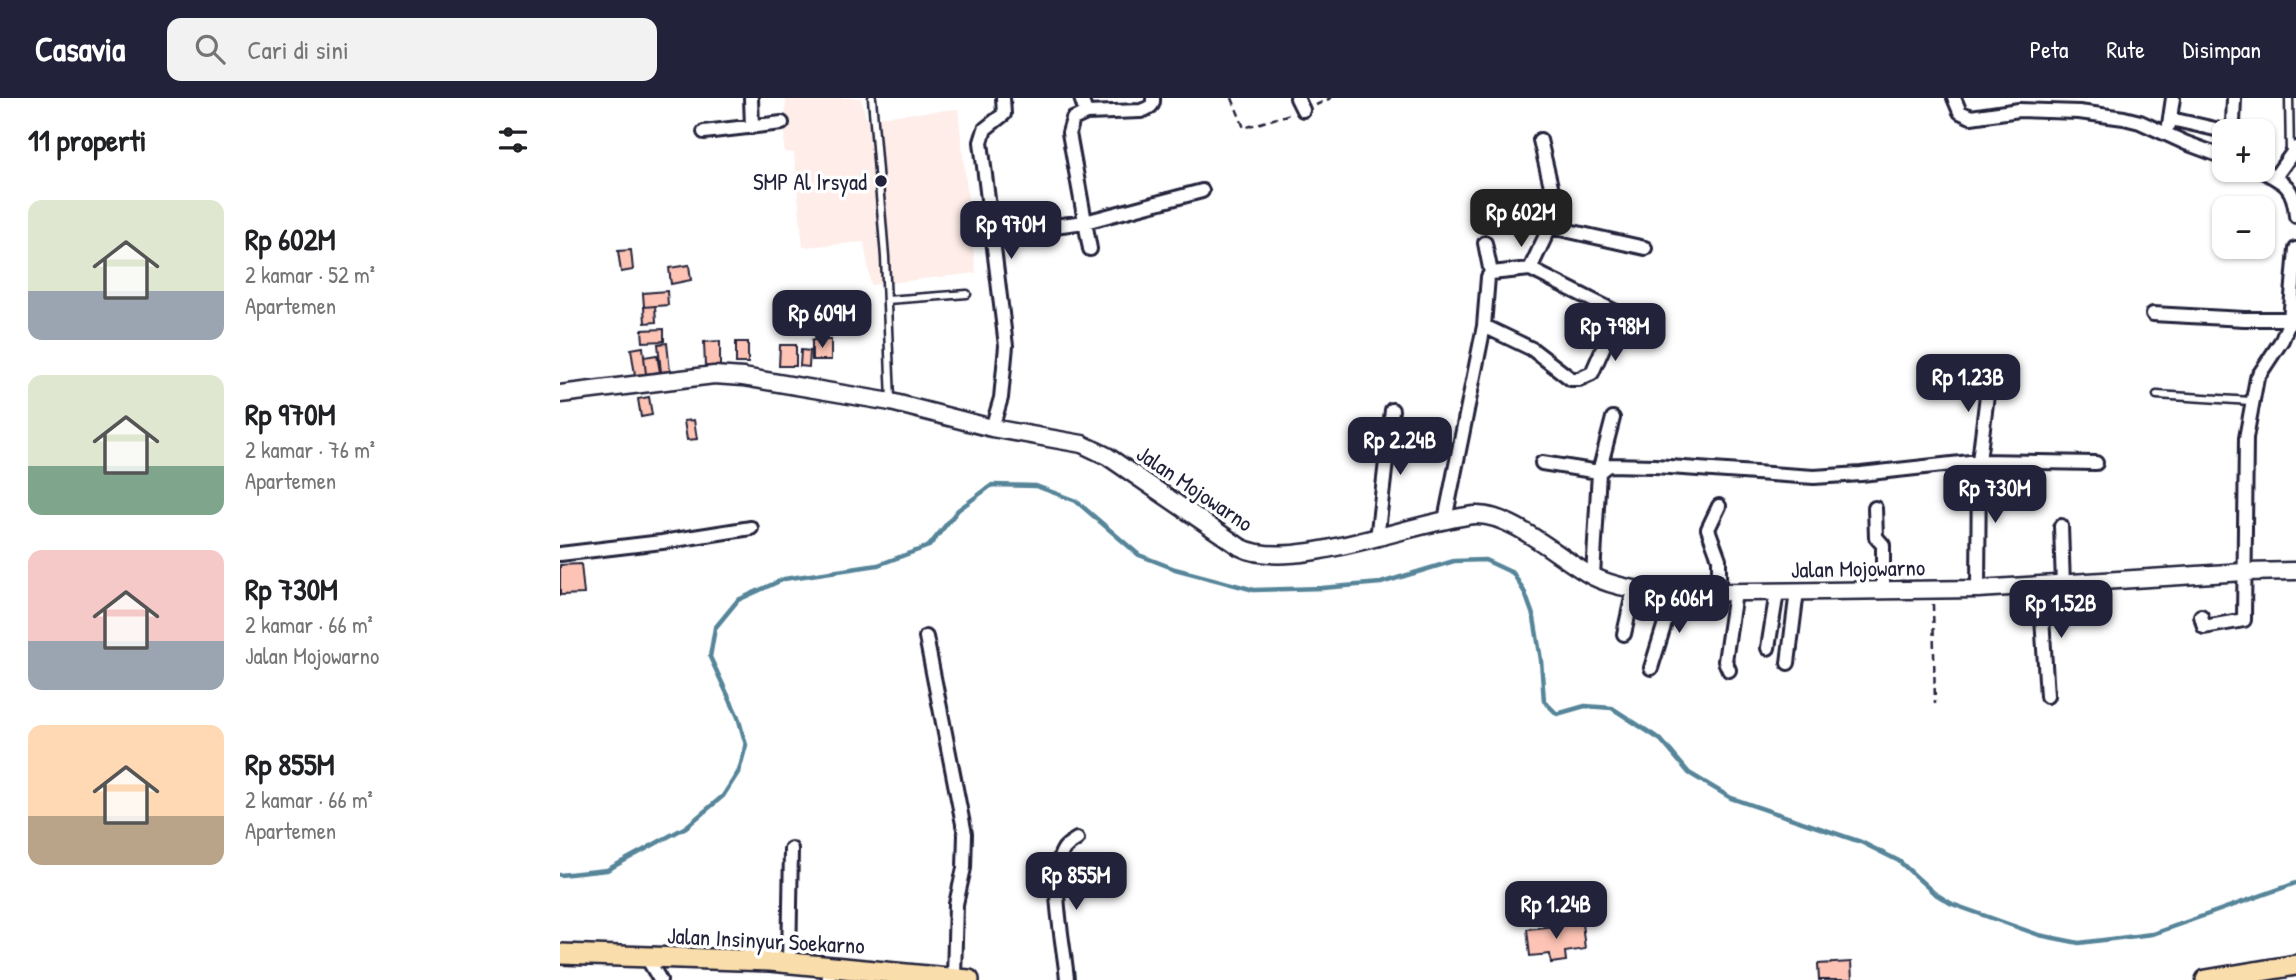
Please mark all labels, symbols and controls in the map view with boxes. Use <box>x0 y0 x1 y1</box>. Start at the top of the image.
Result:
search box <box>167 18 657 81</box>
text: Casavia <box>35 27 125 71</box>
icon: search <box>191 30 229 68</box>
text: Cari di sini <box>247 32 349 67</box>
text: Peta <box>2030 33 2068 65</box>
text: Rute <box>2106 33 2145 65</box>
text: Disimpan <box>2183 33 2261 65</box>
map controls <box>2212 119 2275 259</box>
button: + <box>2212 119 2275 182</box>
text: 11 properti <box>28 120 147 160</box>
icon: filters <box>494 121 532 159</box>
place label: SMP Al Irsyad <box>753 166 867 197</box>
marker: SMP Al Irsyad <box>873 173 889 189</box>
pin: Rp 602M <box>1456 190 1586 249</box>
text: Rp 602M <box>1486 196 1556 227</box>
button: − <box>2212 196 2275 259</box>
pin: Rp 970M <box>946 202 1076 261</box>
text: Rp 970M <box>976 208 1046 239</box>
text: Rp 602M <box>245 219 336 259</box>
icon: home <box>84 228 168 312</box>
text: 2 kamar · 52 m² <box>245 259 375 290</box>
text: Apartemen <box>245 290 336 321</box>
pin: Rp 609M <box>757 290 887 350</box>
text: Rp 609M <box>788 297 856 328</box>
pin: Rp 798M <box>1550 303 1680 363</box>
text: Rp 798M <box>1580 310 1650 341</box>
pin: Rp 1.23B <box>1896 354 2040 414</box>
text: Rp 1.23B <box>1932 361 2004 392</box>
text: Rp 970M <box>245 394 336 434</box>
icon: home <box>84 403 168 487</box>
pin: Rp 2.24B <box>1328 418 1472 477</box>
text: Rp 2.24B <box>1364 424 1436 455</box>
text: 2 kamar · 76 m² <box>245 434 375 465</box>
street label: Jalan Mojowarno <box>1131 438 1259 538</box>
text: Apartemen <box>245 465 336 496</box>
pin: Rp 730M <box>1930 466 2060 525</box>
text: Rp 730M <box>1959 472 2031 503</box>
street label: Jalan Mojowarno <box>1791 551 1925 585</box>
text: Rp 730M <box>245 569 338 609</box>
pin: Rp 606M <box>1614 575 1744 635</box>
icon: home <box>84 578 168 662</box>
pin: Rp 1.52B <box>1989 580 2133 640</box>
text: Rp 606M <box>1645 582 1713 613</box>
text: Rp 1.52B <box>2025 587 2097 618</box>
text: 2 kamar · 66 m² <box>245 609 373 640</box>
text: Jalan Mojowarno <box>245 640 379 671</box>
text: Rp 855M <box>245 744 335 784</box>
icon: home <box>84 753 168 837</box>
text: 2 kamar · 66 m² <box>245 784 373 815</box>
text: Apartemen <box>245 815 336 846</box>
pin: Rp 855M <box>1011 852 1141 912</box>
text: Rp 855M <box>1042 859 1110 890</box>
pin: Rp 1.24B <box>1484 882 1628 941</box>
text: Rp 1.24B <box>1521 888 1591 919</box>
street label: Jalan Insinyur Soekarno <box>666 919 866 961</box>

